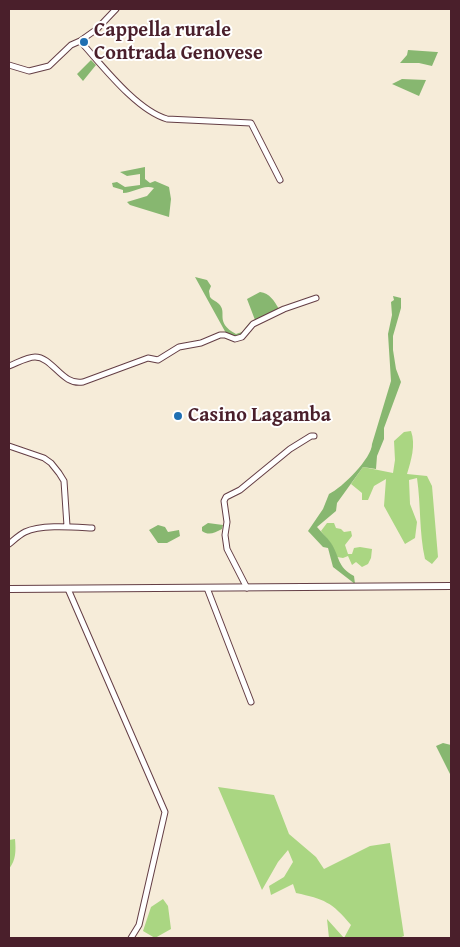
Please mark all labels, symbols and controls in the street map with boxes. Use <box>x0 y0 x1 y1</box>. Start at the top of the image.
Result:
place label: Cappella rurale Contrada Genovese <box>94 19 263 66</box>
marker: Cappella rurale Contrada Genovese <box>78 36 90 48</box>
place label: Casino Lagamba <box>188 404 331 428</box>
marker: Casino Lagamba <box>172 410 184 422</box>

